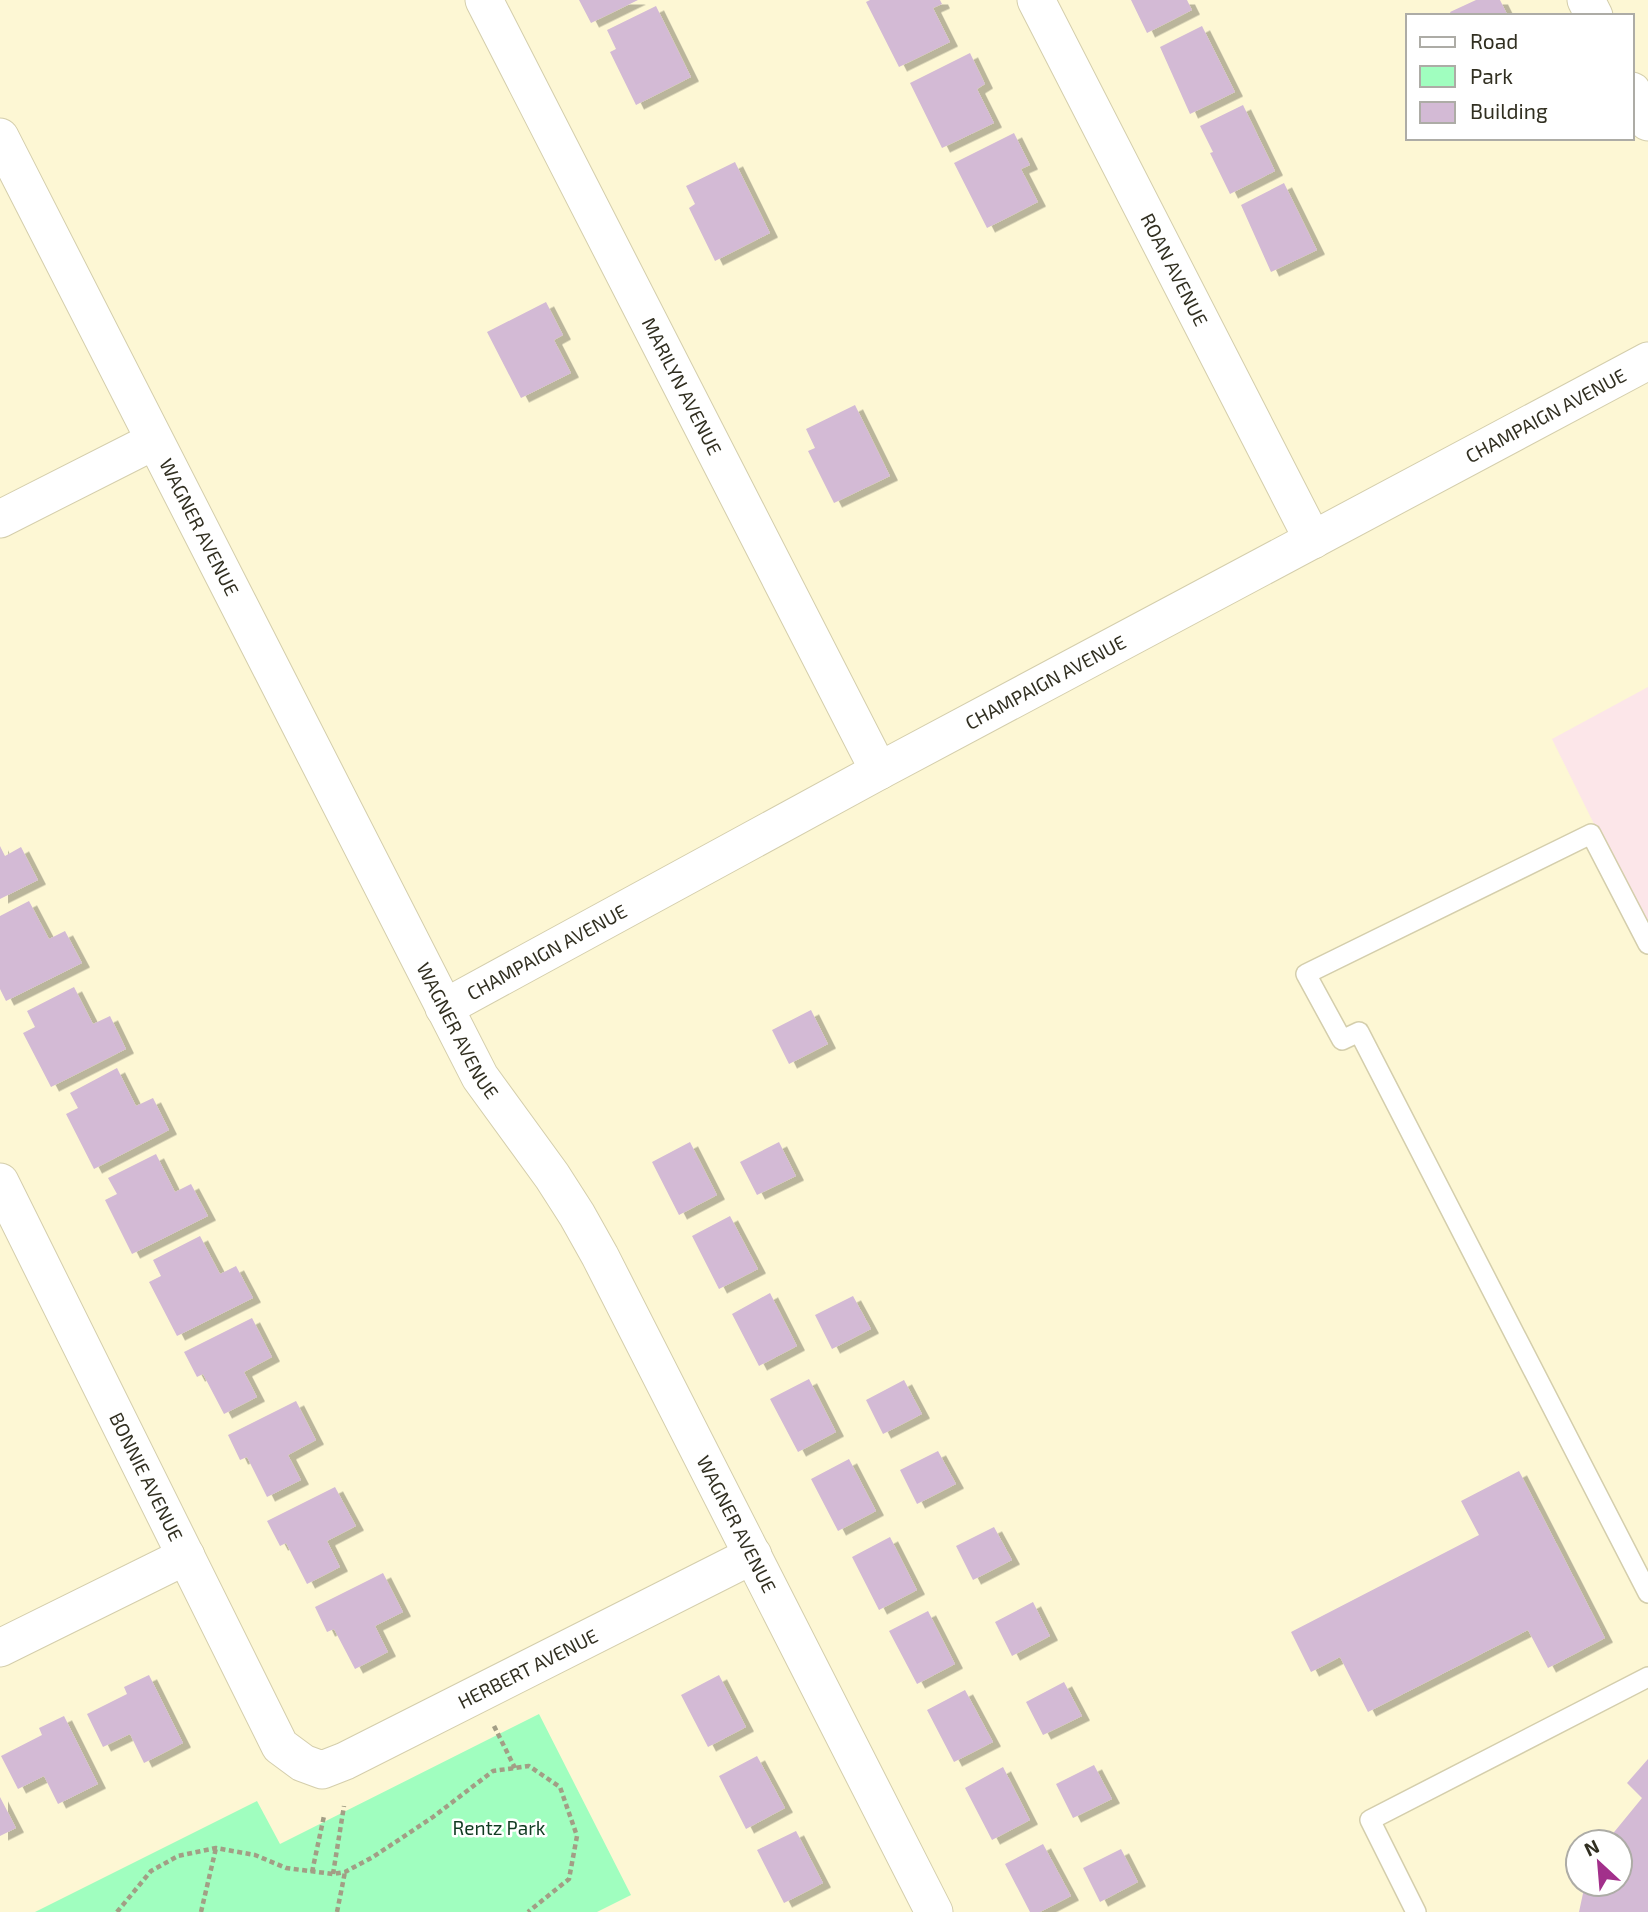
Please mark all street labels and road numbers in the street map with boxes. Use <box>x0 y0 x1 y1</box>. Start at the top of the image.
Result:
street label: ROAN AVENUE <box>1136 209 1213 330</box>
street label: MARILYN AVENUE <box>638 313 727 459</box>
street label: CHAMPAIGN AVENUE <box>1461 363 1630 467</box>
street label: WAGNER AVENUE <box>155 454 244 599</box>
street label: CHAMPAIGN AVENUE <box>961 630 1129 734</box>
street label: CHAMPAIGN AVENUE <box>463 899 630 1004</box>
street label: WAGNER AVENUE <box>412 958 504 1103</box>
street label: BONNIE AVENUE <box>105 1408 188 1545</box>
street label: WAGNER AVENUE <box>692 1451 781 1596</box>
street label: HERBERT AVENUE <box>454 1623 601 1713</box>

